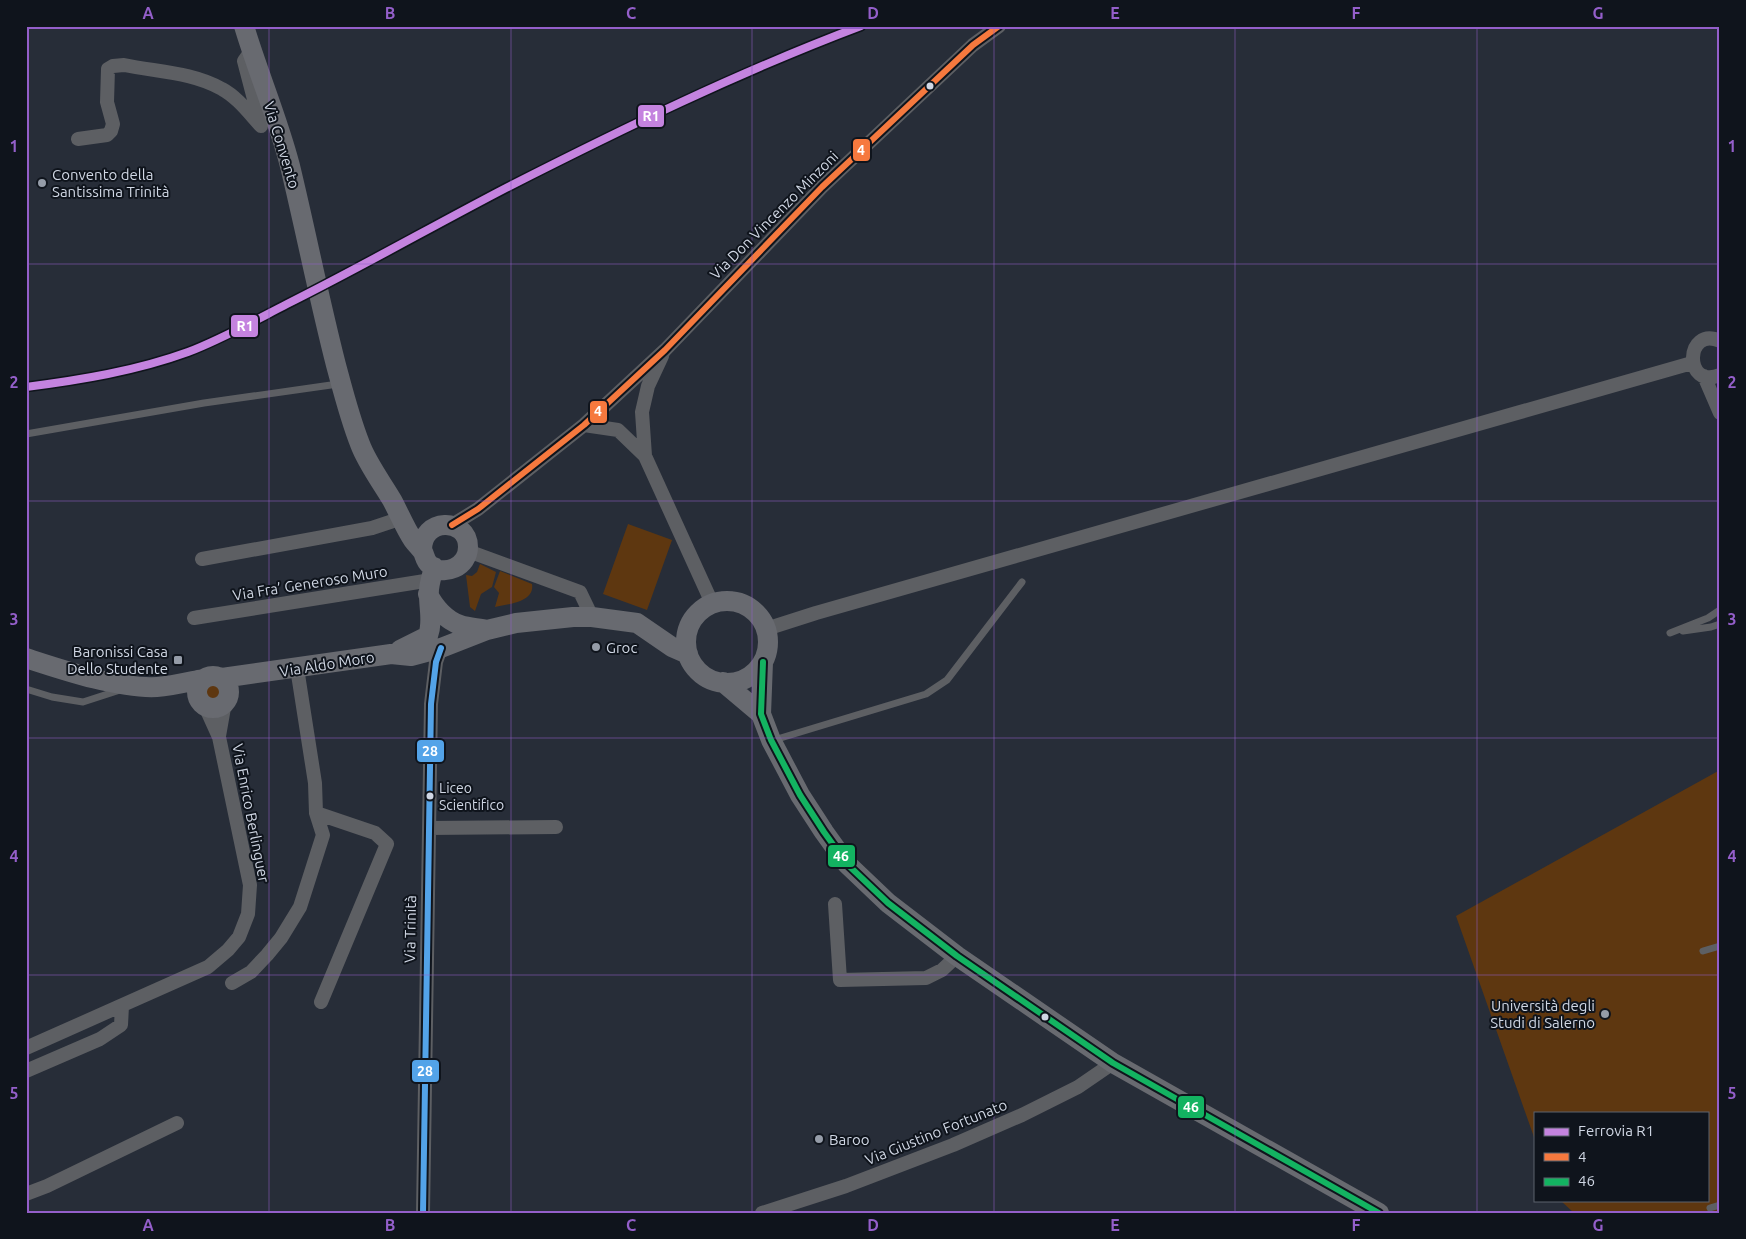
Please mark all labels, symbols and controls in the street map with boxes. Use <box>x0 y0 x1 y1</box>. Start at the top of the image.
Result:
text: A <box>142 4 154 22</box>
text: B <box>385 4 395 22</box>
text: C <box>626 4 636 22</box>
text: D <box>867 4 879 22</box>
text: E <box>1110 4 1120 22</box>
text: F <box>1352 4 1361 22</box>
text: G <box>1592 4 1604 22</box>
unlabelled marker <box>925 81 935 91</box>
street label: Via Convento <box>261 99 303 191</box>
line badge: R1 <box>637 104 665 128</box>
text: R1 <box>642 108 660 124</box>
text: 1 <box>9 137 19 155</box>
text: 1 <box>1727 137 1737 155</box>
line badge: 4 <box>852 138 871 162</box>
text: 4 <box>857 142 865 158</box>
street label: Via Don Vincenzo Minzoni <box>706 147 842 283</box>
place label: Convento della Santissima Trinità <box>52 166 169 200</box>
marker: Convento della Santissima Trinità <box>36 177 48 189</box>
line badge: R1 <box>230 314 259 338</box>
text: R1 <box>236 318 254 334</box>
text: 2 <box>9 373 19 391</box>
text: 2 <box>1727 373 1737 391</box>
line badge: 4 <box>589 400 608 424</box>
text: 4 <box>594 403 602 419</box>
street label: Via Fra’ Generoso Muro <box>231 562 389 604</box>
text: 3 <box>9 610 19 628</box>
text: 3 <box>1727 610 1737 628</box>
place label: Groc <box>606 639 637 656</box>
marker: Groc <box>590 641 602 653</box>
place label: Baronissi Casa Dello Studente <box>67 643 168 677</box>
street label: Via Aldo Moro <box>278 648 376 680</box>
marker: Baronissi Casa Dello Studente <box>172 654 184 666</box>
line badge: 28 <box>416 739 445 763</box>
street label: Via Enrico Berlinguer <box>229 742 273 884</box>
text: 28 <box>422 743 438 759</box>
place label: Liceo Scientifico <box>439 780 504 813</box>
marker: Liceo Scientifico <box>425 791 435 801</box>
line badge: 46 <box>827 844 856 868</box>
text: 4 <box>9 847 19 865</box>
text: 4 <box>1727 847 1737 865</box>
text: 46 <box>833 848 849 864</box>
street label: Via Trinità <box>401 895 419 963</box>
place label: Università degli Studi di Salerno <box>1490 997 1595 1031</box>
marker: Università degli Studi di Salerno <box>1599 1008 1611 1020</box>
unlabelled marker <box>1040 1012 1050 1022</box>
line badge: 28 <box>411 1059 440 1083</box>
text: 28 <box>417 1063 433 1079</box>
text: 5 <box>9 1084 19 1102</box>
text: 5 <box>1727 1084 1737 1102</box>
line badge: 46 <box>1177 1095 1205 1119</box>
street label: Via Giustino Fortunato <box>863 1096 1009 1168</box>
text: 46 <box>1183 1099 1199 1115</box>
legend <box>1534 1112 1708 1202</box>
text: Ferrovia R1 <box>1578 1122 1654 1139</box>
place label: Baroo <box>829 1131 869 1148</box>
marker: Baroo <box>813 1133 825 1145</box>
text: 4 <box>1578 1148 1586 1165</box>
text: 46 <box>1578 1172 1595 1189</box>
text: A <box>142 1216 154 1234</box>
text: B <box>385 1216 395 1234</box>
text: C <box>626 1216 636 1234</box>
text: D <box>867 1216 879 1234</box>
text: E <box>1110 1216 1120 1234</box>
text: F <box>1352 1216 1361 1234</box>
text: G <box>1592 1216 1604 1234</box>

